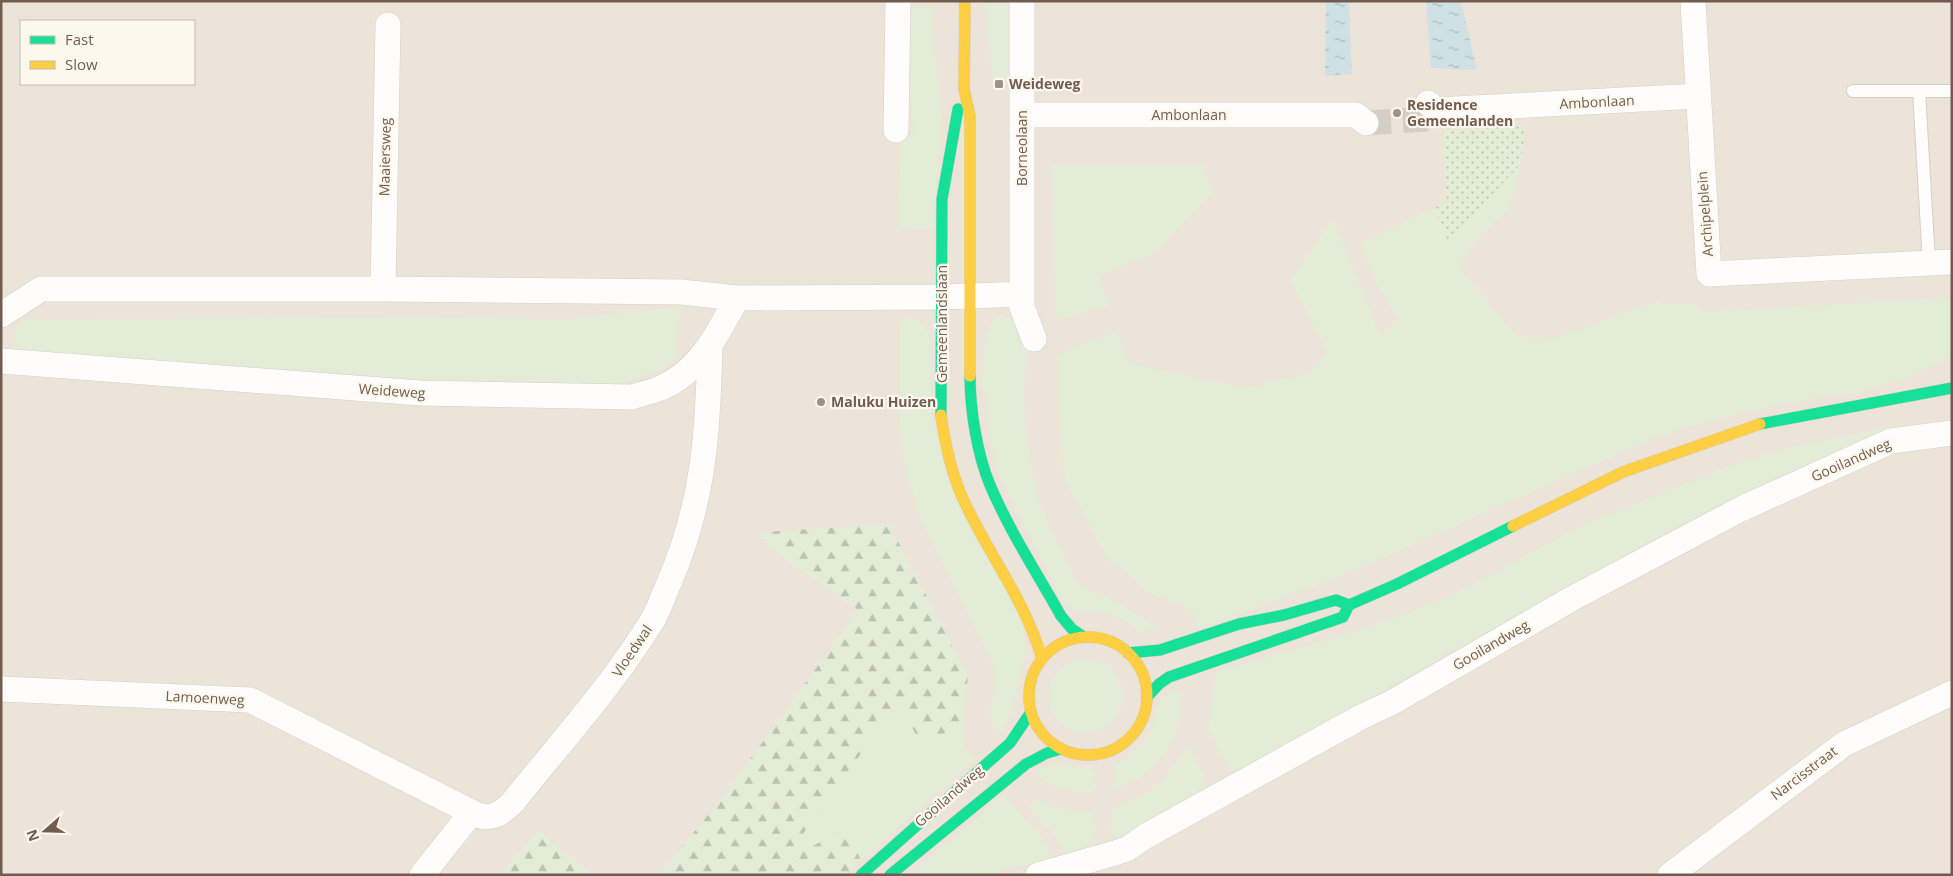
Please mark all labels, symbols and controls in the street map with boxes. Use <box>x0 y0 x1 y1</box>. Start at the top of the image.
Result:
legend <box>20 20 195 85</box>
text: Fast <box>65 29 94 49</box>
text: Slow <box>65 54 98 74</box>
place label: Weideweg <box>1009 74 1080 93</box>
marker: Weideweg <box>993 78 1005 90</box>
street label: Ambonlaan <box>1559 90 1635 113</box>
place label: Residence Gemeenlanden <box>1407 95 1513 130</box>
street label: Ambonlaan <box>1151 105 1227 124</box>
marker: Residence Gemeenlanden <box>1391 107 1403 119</box>
street label: Borneolaan <box>1012 110 1031 186</box>
street label: Maaiersweg <box>374 117 395 196</box>
street label: Archipelplein <box>1692 171 1717 257</box>
street label: Gemeenlandslaan <box>932 265 951 383</box>
street label: Weideweg <box>358 379 427 402</box>
place label: Maluku Huizen <box>831 392 936 411</box>
marker: Maluku Huizen <box>815 396 827 408</box>
street label: Gooilandweg <box>1808 433 1894 486</box>
street label: Gooilandweg <box>1449 615 1533 674</box>
street label: Vloedwal <box>607 621 656 680</box>
street label: Lamoenweg <box>165 686 245 709</box>
street label: Narcisstraat <box>1766 741 1841 804</box>
street label: Gooilandweg <box>910 760 987 831</box>
north arrow <box>20 806 70 856</box>
text: N <box>21 827 43 844</box>

